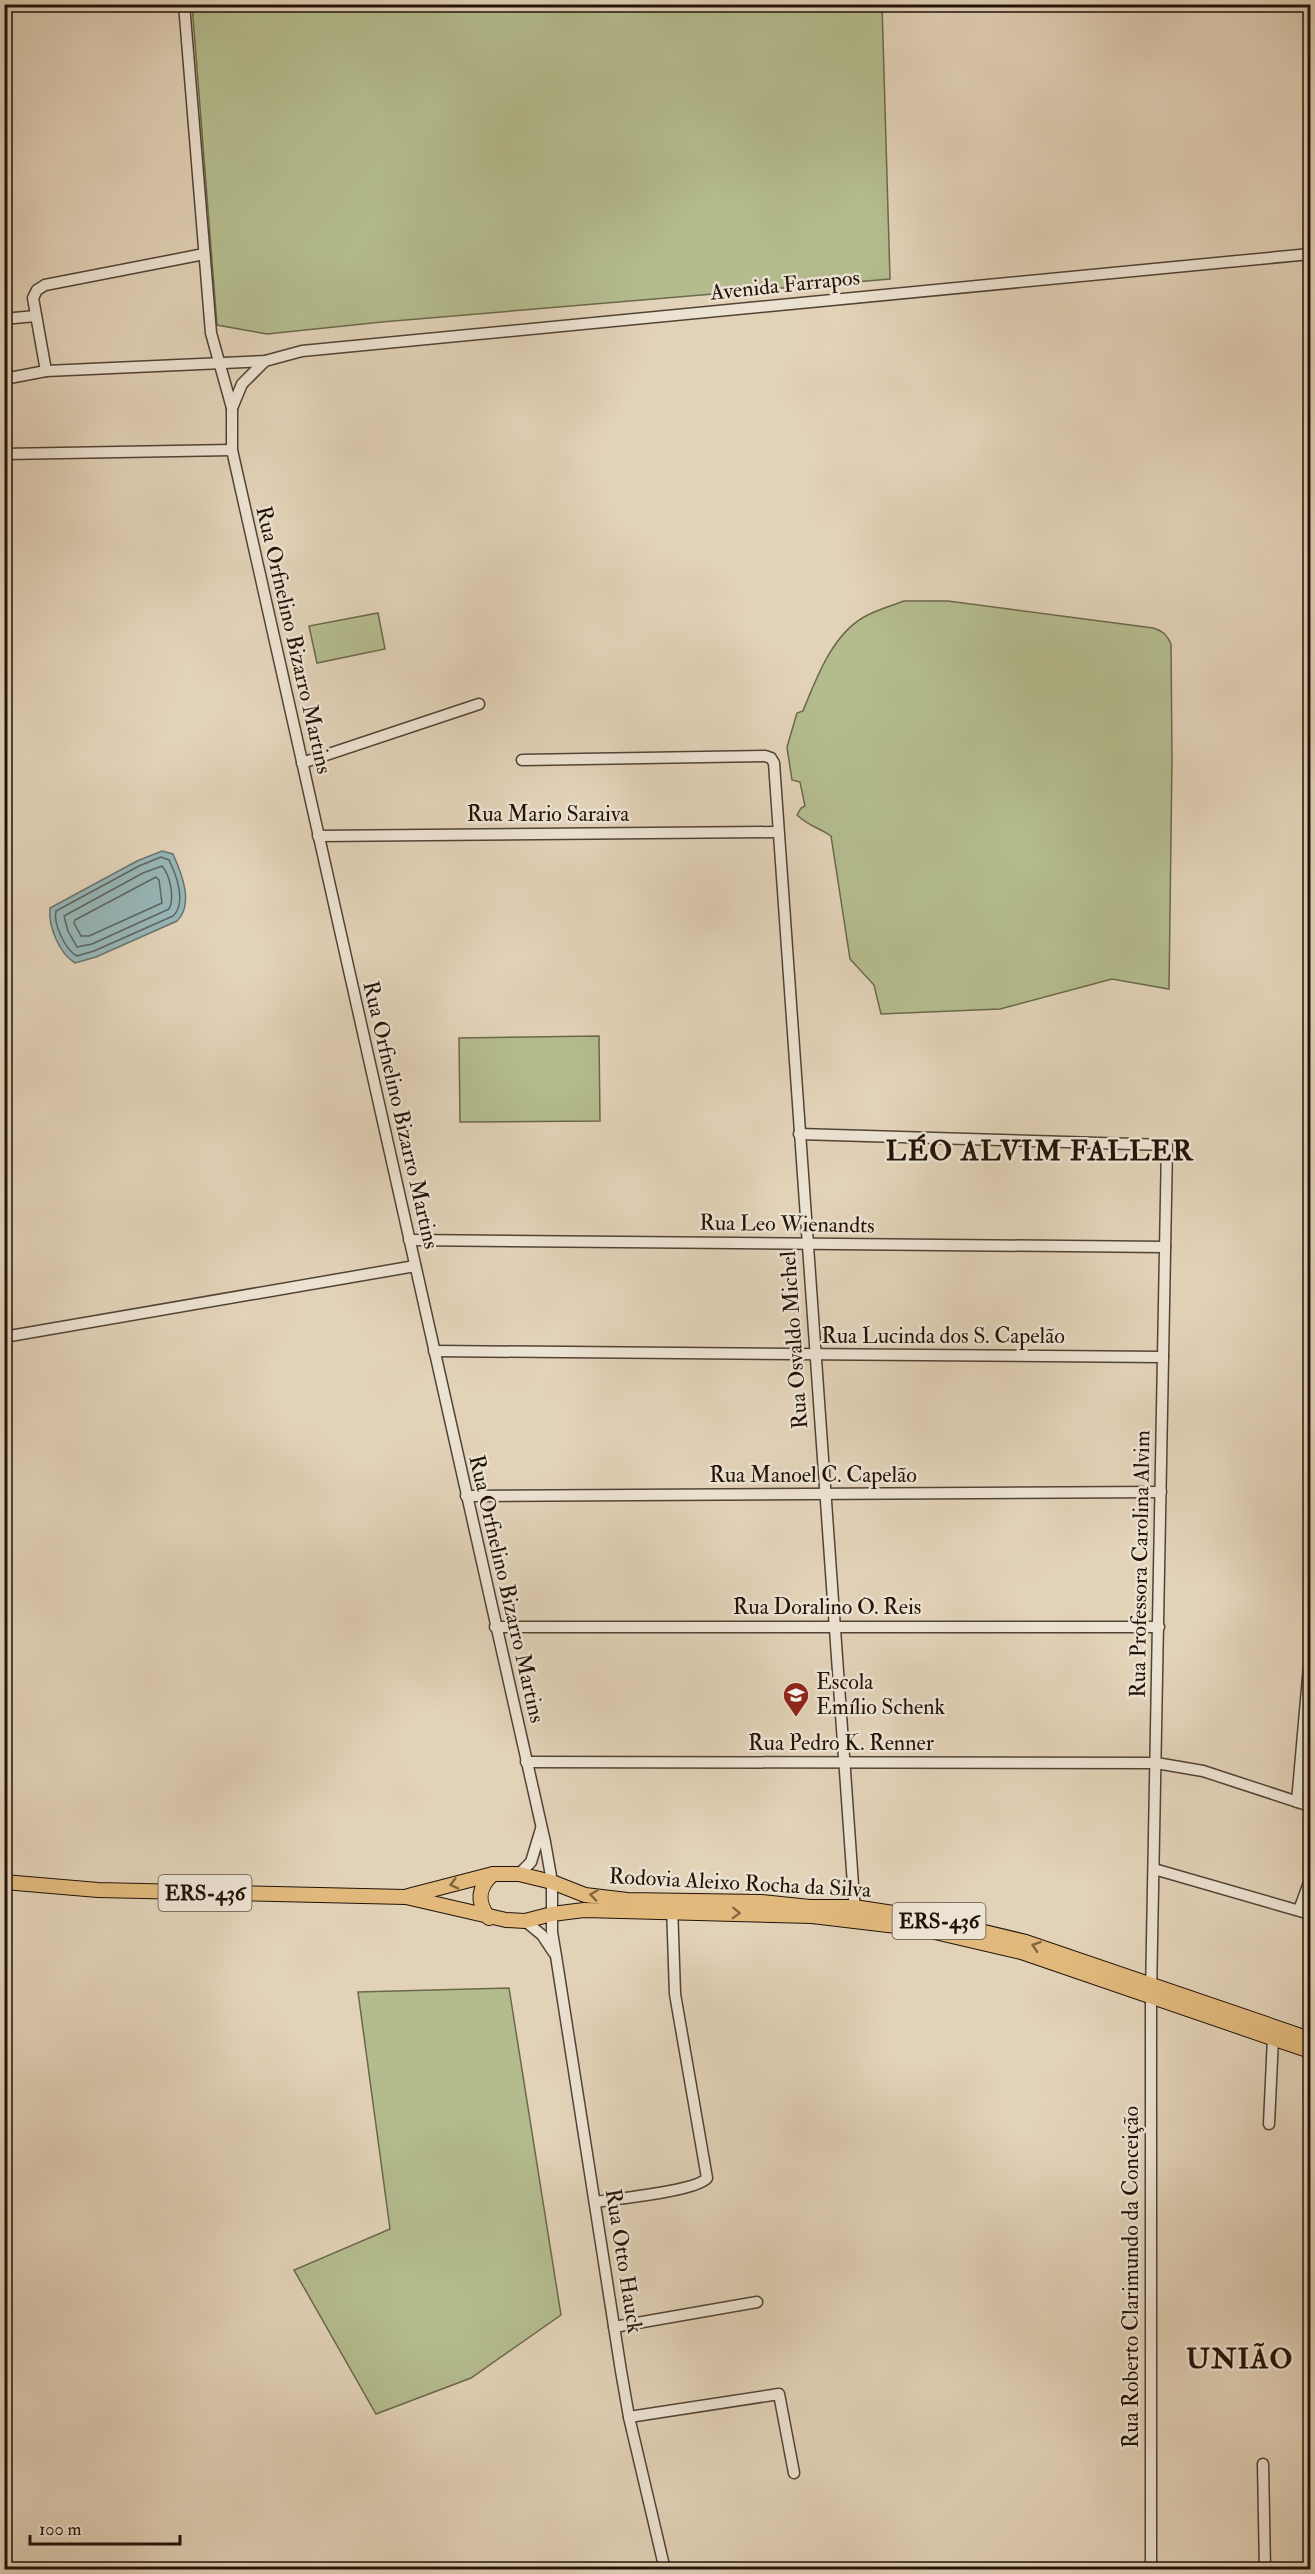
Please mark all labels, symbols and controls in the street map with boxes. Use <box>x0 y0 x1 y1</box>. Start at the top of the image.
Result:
street label: Avenida Farrapos <box>708 263 861 308</box>
street label: Rua Orfnelino Bizarro Martins <box>250 503 338 777</box>
street label: Rua Mario Saraiva <box>467 800 630 828</box>
street label: Rua Orfnelino Bizarro Martins <box>357 978 445 1252</box>
district label: LÉO ALVIM FALLER <box>886 1133 1195 1169</box>
street label: Rua Leo Wienandts <box>699 1208 875 1240</box>
street label: Rua Osvaldo Michel <box>774 1250 814 1430</box>
street label: Rua Lucinda dos S. Capelão <box>821 1322 1065 1351</box>
street label: Rua Professora Carolina Alvim <box>1124 1430 1156 1698</box>
street label: Rua Orfnelino Bizarro Martins <box>463 1452 551 1726</box>
street label: Rua Manoel C. Capelão <box>709 1461 917 1490</box>
street label: Rua Doralino O. Reis <box>733 1593 921 1621</box>
place label: Escola Emílio Schenk <box>816 1668 946 1721</box>
school or university icon: Escola Emílio Schenk <box>781 1680 811 1718</box>
street label: Rua Pedro K. Renner <box>748 1729 935 1757</box>
street label: Rodovia Aleixo Rocha da Silva <box>608 1862 873 1904</box>
road number: ERS-436 <box>158 1875 252 1911</box>
one-way arrow <box>449 1877 459 1890</box>
one-way arrow <box>590 1890 599 1902</box>
road number: ERS-436 <box>892 1903 986 1939</box>
one-way arrow <box>732 1907 741 1920</box>
one-way arrow <box>1031 1940 1042 1953</box>
street label: Rua Roberto Clarimundo da Conceição <box>1117 2106 1145 2448</box>
street label: Rua Otto Hauck <box>599 2187 649 2336</box>
district label: UNIÃO <box>1186 2342 1294 2377</box>
scale bar <box>30 2508 180 2546</box>
text: 100 m <box>39 2518 82 2541</box>

